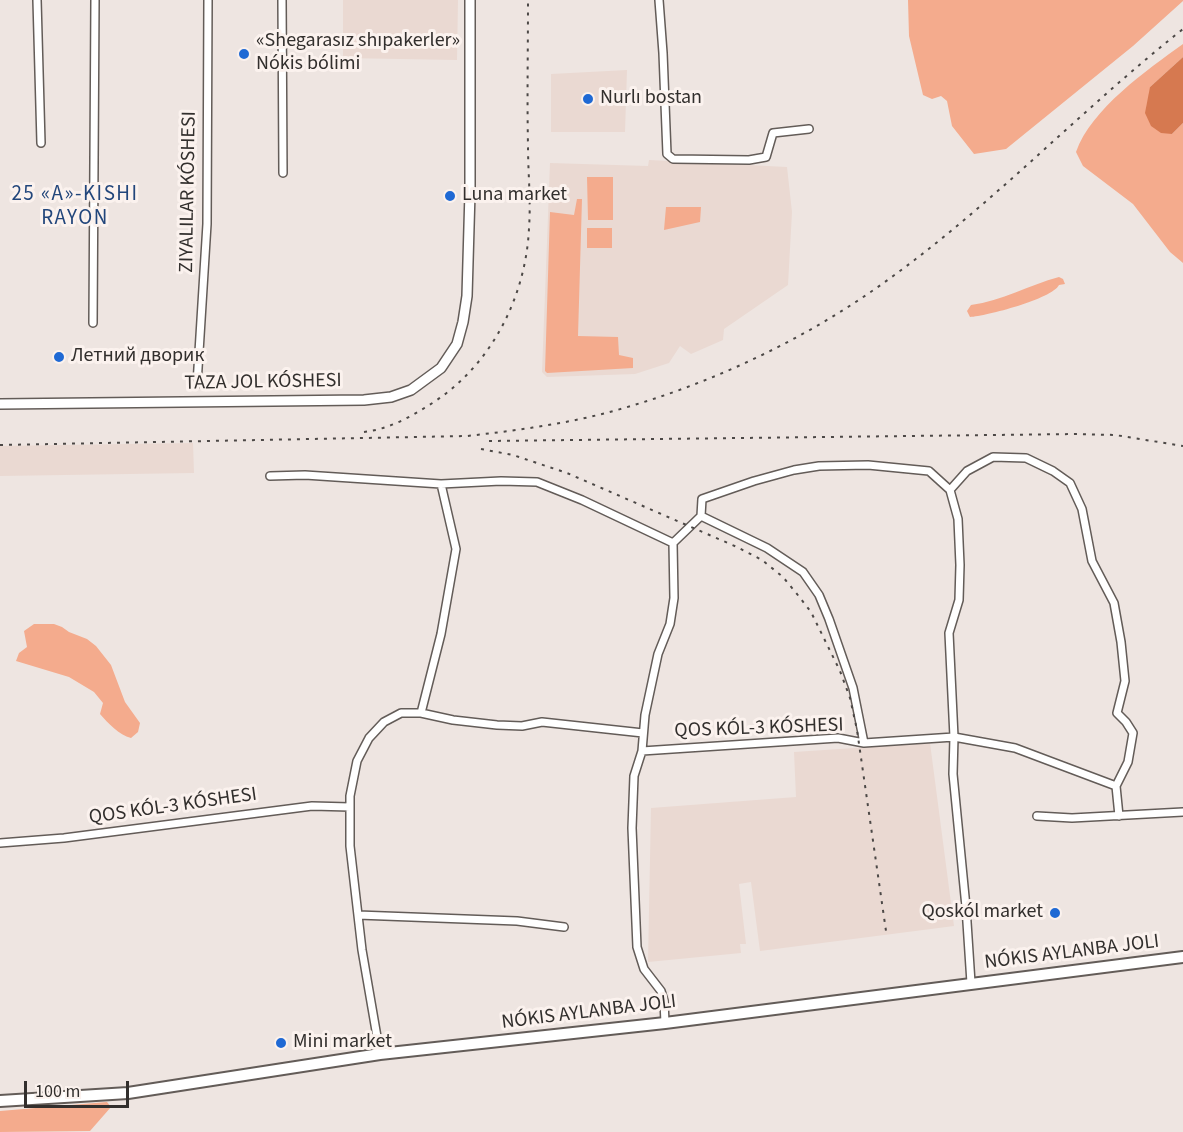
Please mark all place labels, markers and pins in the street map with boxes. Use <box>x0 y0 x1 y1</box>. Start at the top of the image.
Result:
place label: «Shegarasız shıpakerler» Nókis bólimi <box>256 30 460 77</box>
marker: «Shegarasız shıpakerler» Nókis bólimi <box>237 47 251 61</box>
place label: Nurlı bostan <box>600 87 702 111</box>
marker: Nurlı bostan <box>581 92 595 106</box>
place label: Luna market <box>462 184 567 208</box>
marker: Luna market <box>443 189 457 203</box>
place label: Летний дворик <box>71 345 204 369</box>
marker: Летний дворик <box>52 350 66 364</box>
place label: Qoskól market <box>921 901 1043 925</box>
marker: Qoskól market <box>1048 906 1062 920</box>
place label: Mini market <box>293 1031 392 1055</box>
marker: Mini market <box>274 1036 288 1050</box>

